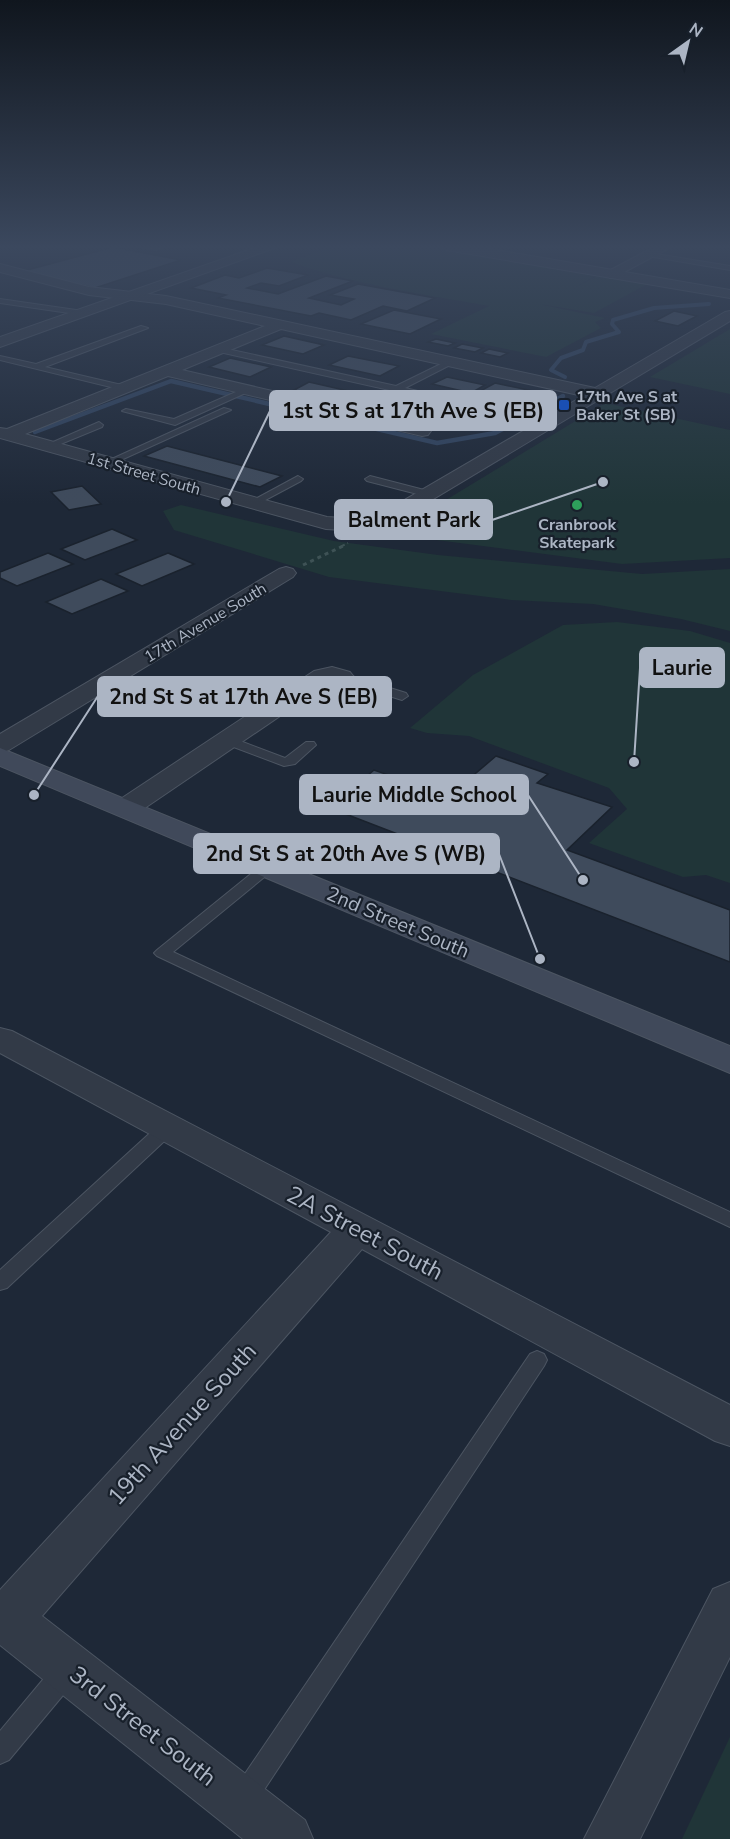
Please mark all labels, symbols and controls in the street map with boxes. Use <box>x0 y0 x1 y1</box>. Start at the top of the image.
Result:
north arrow <box>658 12 718 72</box>
text: N <box>685 18 707 43</box>
place label: 17th Ave S at Baker St (SB) <box>576 386 678 426</box>
callout: 1st St S at 17th Ave S (EB) <box>270 391 556 430</box>
text: 1st St S at 17th Ave S (EB) <box>282 397 544 425</box>
marker: 17th Ave S at Baker St (SB) <box>557 398 571 412</box>
street label: 1st Street South <box>84 447 203 501</box>
marker: Cranbrook Skatepark <box>570 498 584 512</box>
callout: Balment Park <box>335 500 492 539</box>
text: Balment Park <box>348 506 481 534</box>
place label: Cranbrook Skatepark <box>538 514 616 554</box>
street label: 17th Avenue South <box>140 578 271 668</box>
callout: Laurie <box>640 648 724 687</box>
text: Laurie <box>652 654 712 682</box>
callout: 2nd St S at 17th Ave S (EB) <box>98 677 391 716</box>
text: 2nd St S at 17th Ave S (EB) <box>109 683 379 711</box>
callout: Laurie Middle School <box>300 775 528 814</box>
text: Laurie Middle School <box>312 781 517 809</box>
callout: 2nd St S at 20th Ave S (WB) <box>194 834 499 873</box>
text: 2nd St S at 20th Ave S (WB) <box>206 840 486 868</box>
street label: 2nd Street South <box>322 880 473 965</box>
street label: 2A Street South <box>281 1178 449 1288</box>
street label: 19th Avenue South <box>100 1336 264 1512</box>
street label: 3rd Street South <box>63 1659 223 1793</box>

